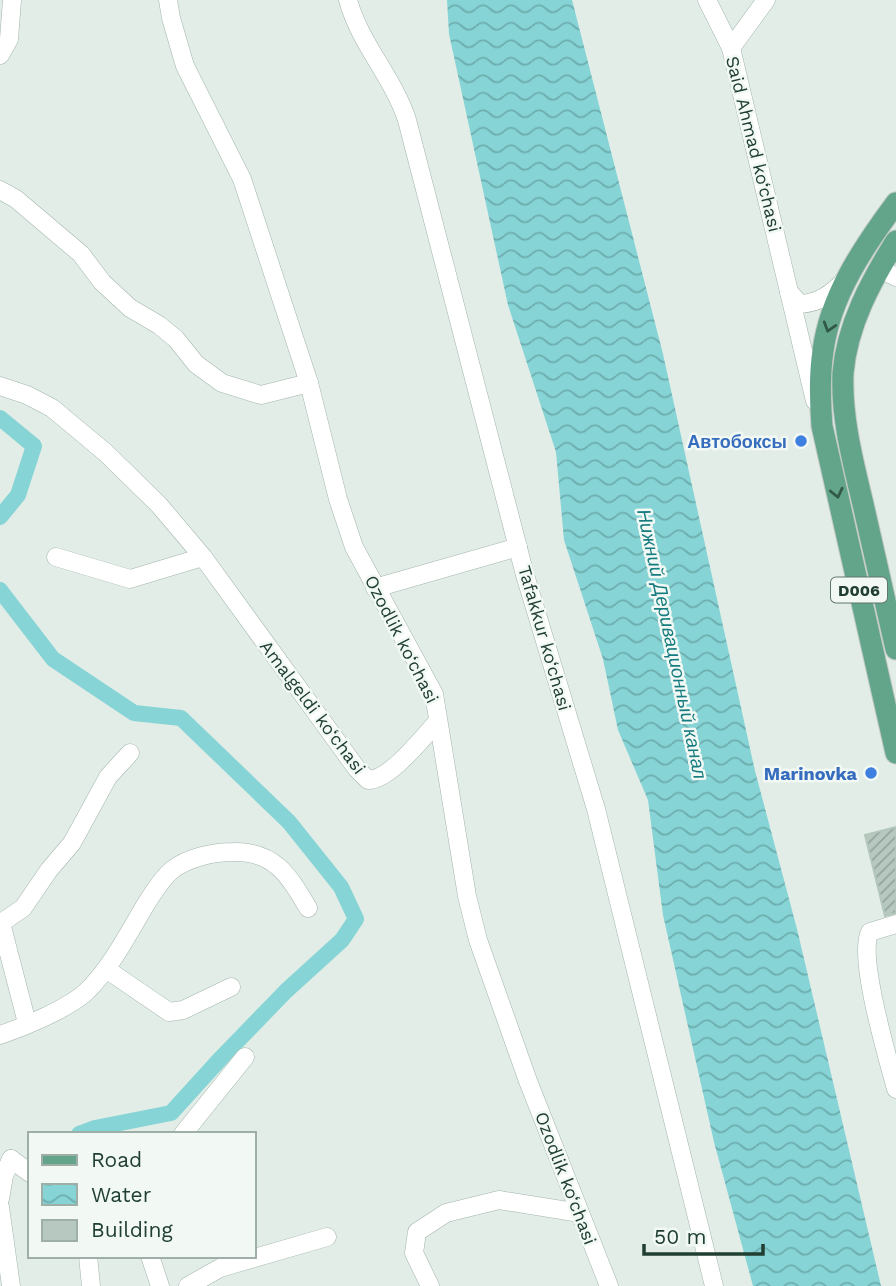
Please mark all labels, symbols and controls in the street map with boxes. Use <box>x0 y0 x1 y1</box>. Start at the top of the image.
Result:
street label: Said Ahmad ko‘chasi <box>722 54 786 234</box>
one-way arrow <box>823 321 838 333</box>
place label: Автобоксы <box>687 431 787 452</box>
marker: Автобоксы <box>793 433 809 449</box>
one-way arrow <box>828 487 843 499</box>
water label: Нижний Деривационный канал <box>632 507 712 781</box>
street label: Tafakkur ko‘chasi <box>514 563 576 713</box>
street label: Ozodlik ko‘chasi <box>361 572 443 706</box>
road number: D006 <box>831 578 887 603</box>
street label: Amalgeldi ko‘chasi <box>256 636 370 778</box>
place label: Marinovka <box>764 763 858 784</box>
marker: Marinovka <box>863 765 879 781</box>
street label: Ozodlik ko‘chasi <box>531 1109 601 1247</box>
legend <box>28 1132 256 1258</box>
text: Road <box>91 1147 142 1172</box>
text: Water <box>91 1182 152 1207</box>
scale bar <box>644 1212 763 1256</box>
text: Building <box>91 1217 173 1242</box>
text: 50 m <box>654 1224 706 1249</box>

